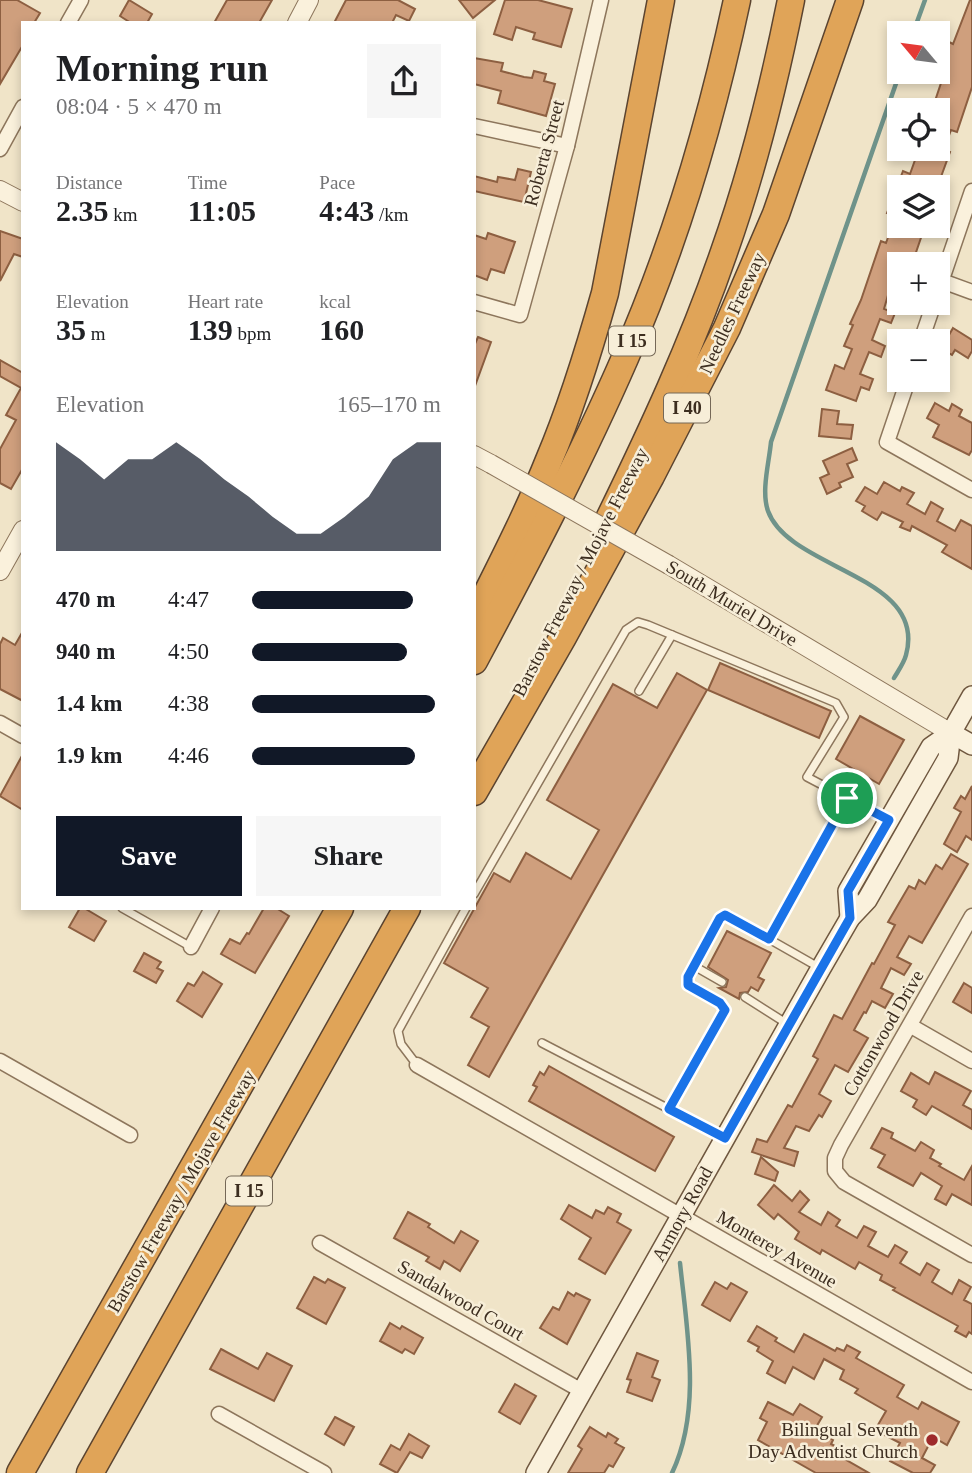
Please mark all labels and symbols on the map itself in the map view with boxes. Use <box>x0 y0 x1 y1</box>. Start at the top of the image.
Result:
north arrow <box>887 21 950 84</box>
street label: Roberta Street <box>520 97 568 208</box>
street label: Needles Freeway <box>695 249 769 377</box>
road number: I 15 <box>609 326 655 356</box>
road number: I 40 <box>664 394 710 422</box>
street label: Barstow Freeway / Mojave Freeway <box>508 444 652 700</box>
street label: South Muriel Drive <box>663 556 801 650</box>
pin <box>817 768 877 828</box>
street label: Cottonwood Drive <box>838 966 928 1100</box>
street label: Barstow Freeway / Mojave Freeway <box>103 1066 259 1316</box>
street label: Armory Road <box>647 1163 717 1265</box>
road number: I 15 <box>226 1176 272 1206</box>
street label: Monterey Avenue <box>713 1206 841 1292</box>
street label: Sandalwood Court <box>394 1255 528 1345</box>
place label: Bilingual Seventh Day Adventist Church <box>748 1419 918 1462</box>
marker: Bilingual Seventh Day Adventist Church <box>924 1432 940 1448</box>

